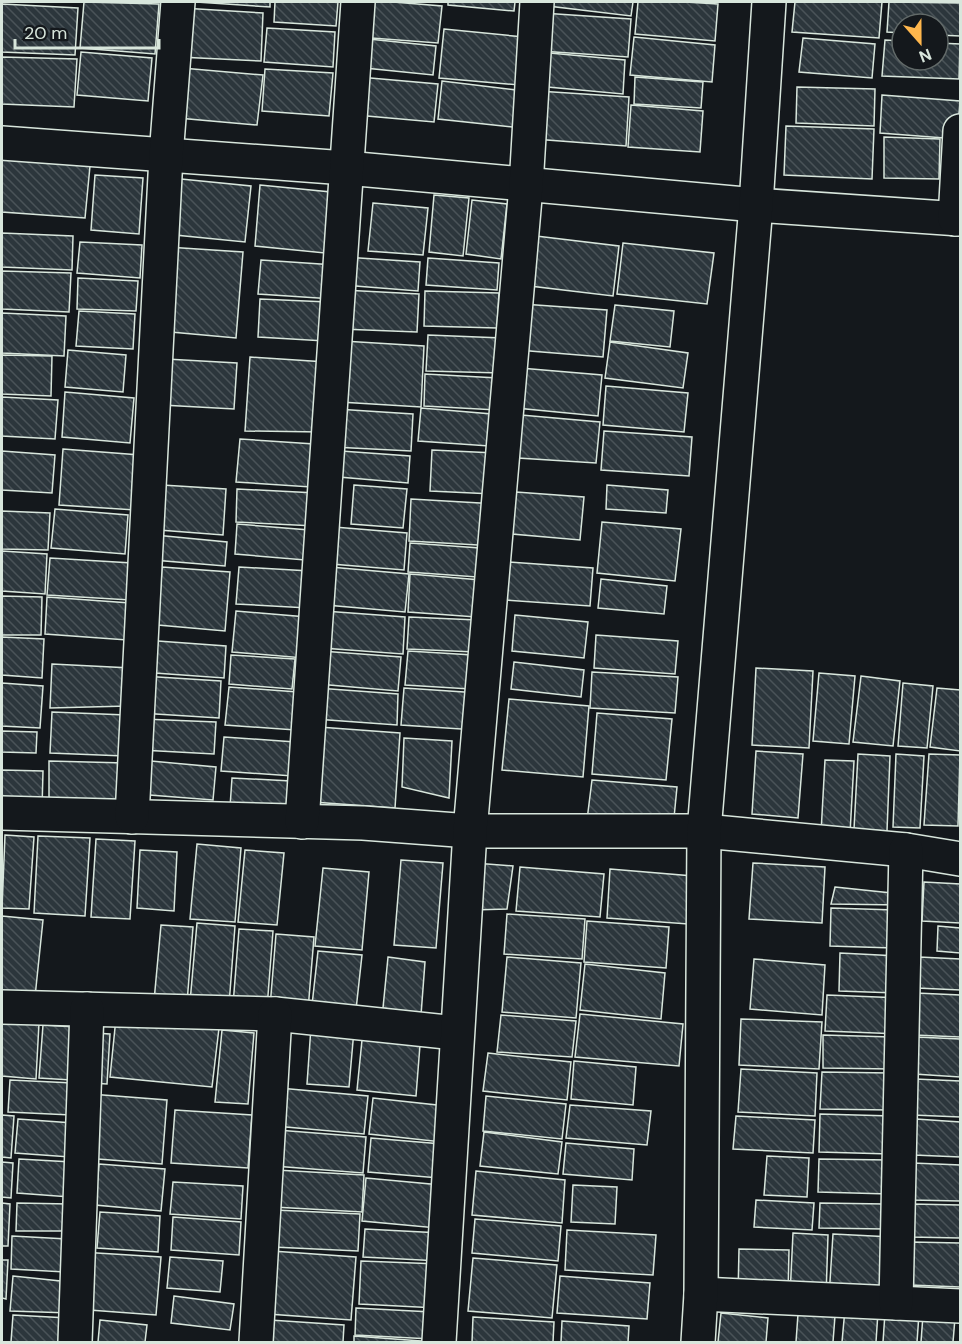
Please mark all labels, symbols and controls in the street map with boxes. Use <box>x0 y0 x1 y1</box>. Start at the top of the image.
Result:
scale bar <box>15 12 159 50</box>
north arrow <box>890 12 950 72</box>
text: 20 m <box>24 21 67 45</box>
text: N <box>916 44 934 67</box>

